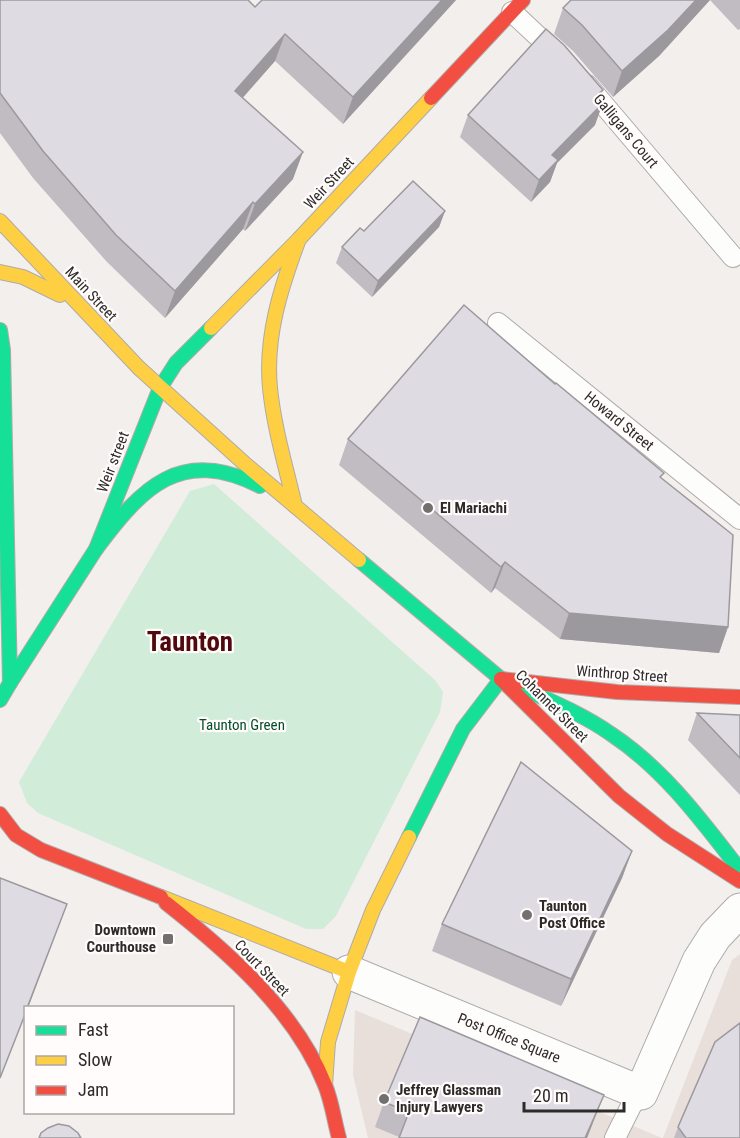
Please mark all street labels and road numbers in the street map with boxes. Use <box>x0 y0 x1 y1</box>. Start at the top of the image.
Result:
street label: Galligans Court <box>590 90 662 172</box>
street label: Weir Street <box>300 153 358 213</box>
street label: Main Street <box>61 263 121 325</box>
street label: Howard Street <box>581 388 657 454</box>
street label: Weir street <box>93 429 133 495</box>
street label: Winthrop Street <box>576 662 668 686</box>
street label: Cohannet Street <box>512 666 592 746</box>
street label: Court Street <box>231 936 293 1000</box>
street label: Post Office Square <box>455 1009 563 1067</box>

